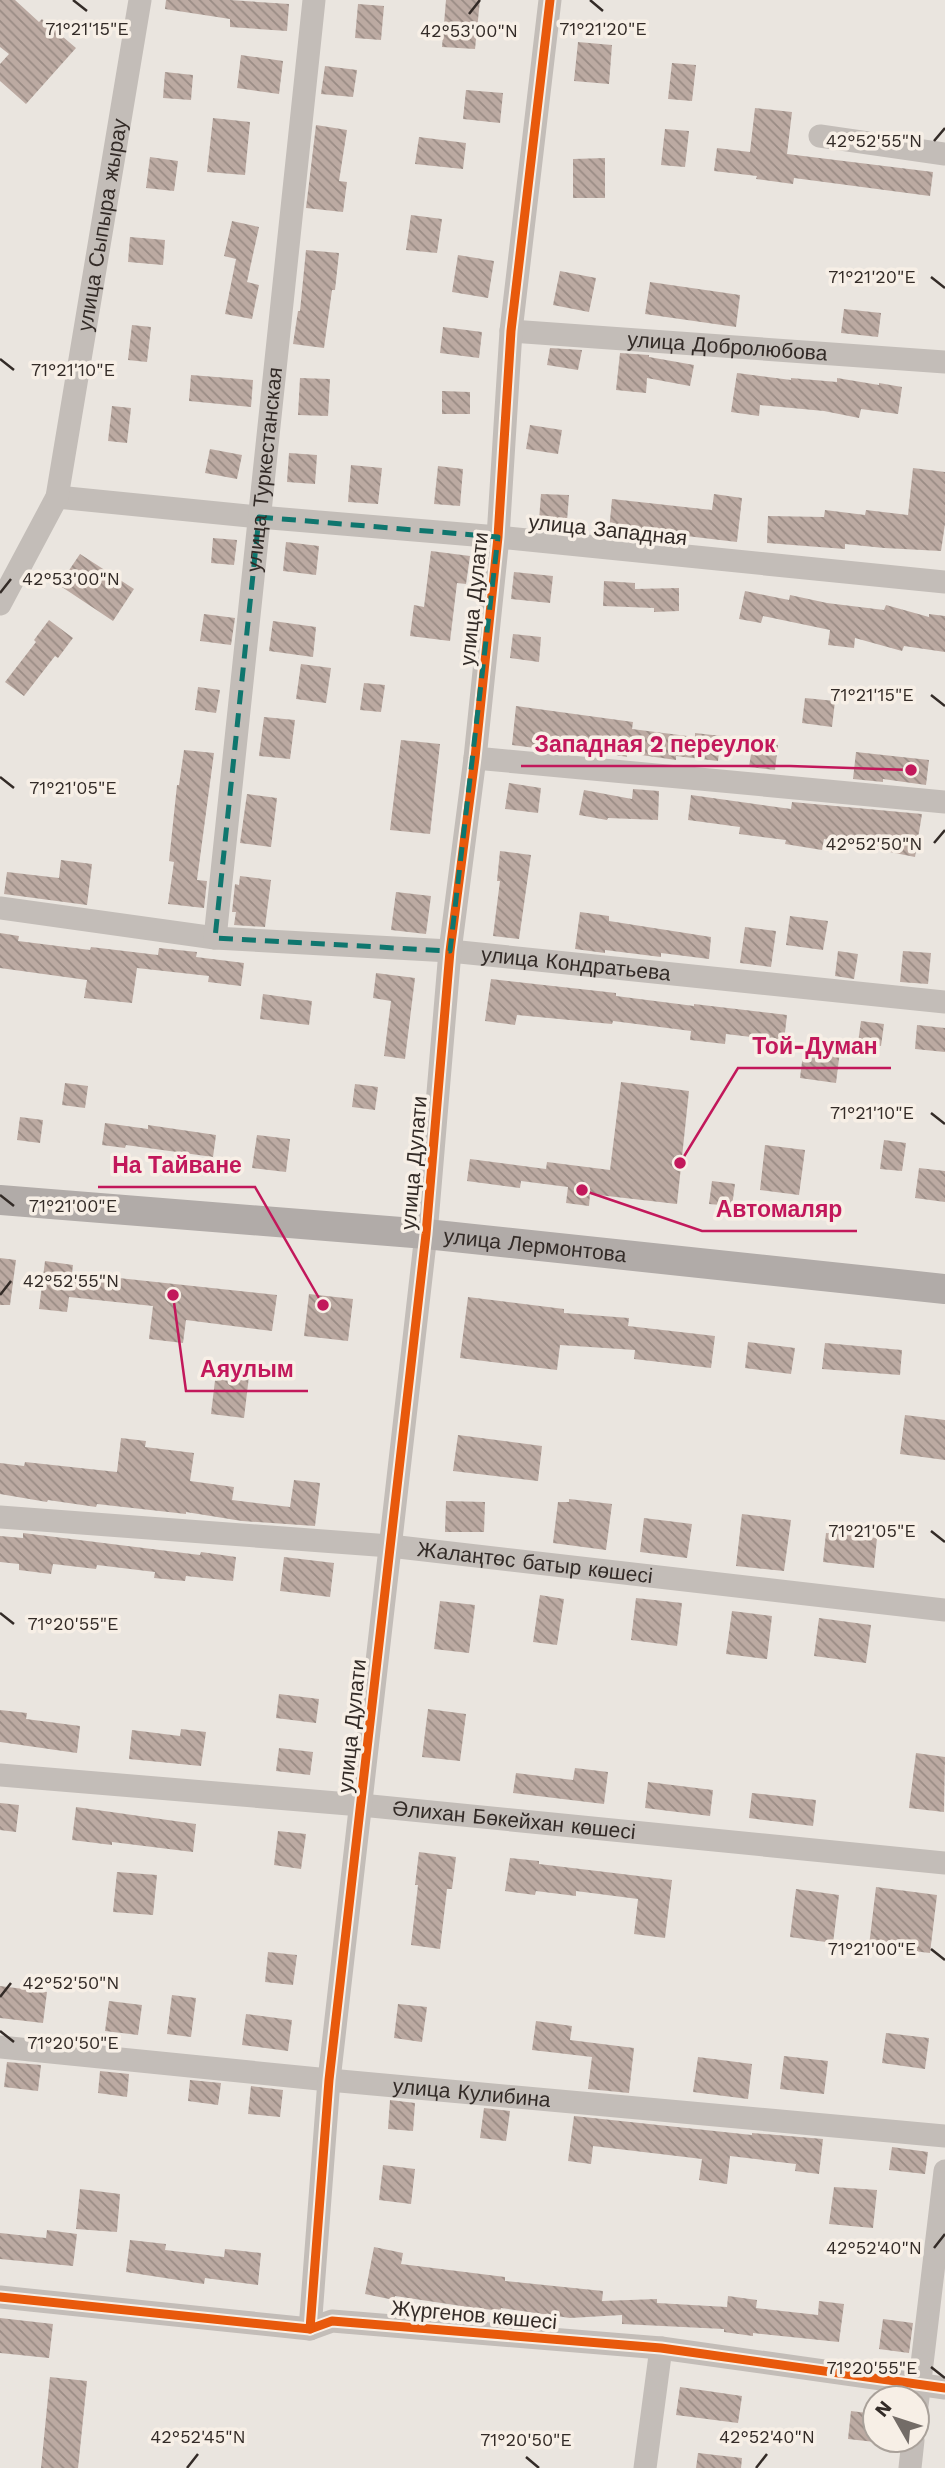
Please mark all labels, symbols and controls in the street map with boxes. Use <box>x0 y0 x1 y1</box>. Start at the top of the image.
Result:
text: 71°21'15"E <box>45 18 129 39</box>
text: 71°21'20"E <box>559 18 647 39</box>
text: 42°53'00"N <box>420 20 518 41</box>
street label: улица Сыпыра жырау <box>72 116 132 333</box>
text: 42°52'55"N <box>826 130 922 151</box>
text: 71°21'20"E <box>828 266 916 287</box>
street label: улица Добролюбова <box>627 326 829 366</box>
text: 71°21'10"E <box>31 359 115 380</box>
street label: улица Туркестанская <box>241 366 287 573</box>
street label: улица Западная <box>528 509 689 550</box>
street label: улица Дулати <box>454 531 493 667</box>
text: 42°53'00"N <box>22 568 120 589</box>
text: 71°21'15"E <box>830 684 914 705</box>
callout: Западная 2 переулок <box>521 722 790 766</box>
text: Западная 2 переулок <box>534 731 776 758</box>
text: 71°21'05"E <box>29 777 117 798</box>
text: 42°52'50"N <box>825 833 923 854</box>
street label: улица Кондратьева <box>480 941 672 986</box>
callout: Той-Думан <box>738 1024 891 1068</box>
text: Той-Думан <box>752 1033 878 1060</box>
street label: улица Дулати <box>395 1095 432 1231</box>
text: 71°21'10"E <box>830 1102 914 1123</box>
callout: На Тайване <box>98 1143 255 1187</box>
text: На Тайване <box>112 1152 242 1179</box>
callout: Автомаляр <box>702 1187 857 1231</box>
text: 71°21'00"E <box>29 1195 117 1216</box>
text: Автомаляр <box>716 1196 842 1223</box>
street label: улица Лермонтова <box>443 1223 628 1267</box>
text: 42°52'55"N <box>23 1270 119 1291</box>
callout: Аяулым <box>186 1347 308 1391</box>
text: Аяулым <box>200 1356 294 1383</box>
text: 71°21'05"E <box>828 1520 916 1541</box>
street label: Жалаңтөс батыр көшесі <box>416 1536 654 1588</box>
text: 71°20'55"E <box>28 1613 119 1634</box>
street label: улица Дулати <box>332 1658 371 1794</box>
street label: Әлихан Бөкейхан көшесі <box>391 1795 637 1844</box>
text: 71°21'00"E <box>828 1938 916 1959</box>
text: 42°52'50"N <box>22 1972 120 1993</box>
text: 71°20'50"E <box>27 2032 119 2053</box>
street label: улица Кулибина <box>392 2073 552 2112</box>
text: 42°52'40"N <box>826 2237 922 2258</box>
street label: Жүргенов көшесі <box>390 2295 558 2334</box>
text: 71°20'55"E <box>827 2357 918 2378</box>
north arrow <box>861 2384 931 2454</box>
text: N <box>870 2396 897 2421</box>
text: 42°52'45"N <box>150 2426 246 2447</box>
text: 42°52'40"N <box>719 2426 815 2447</box>
text: 71°20'50"E <box>480 2429 572 2450</box>

